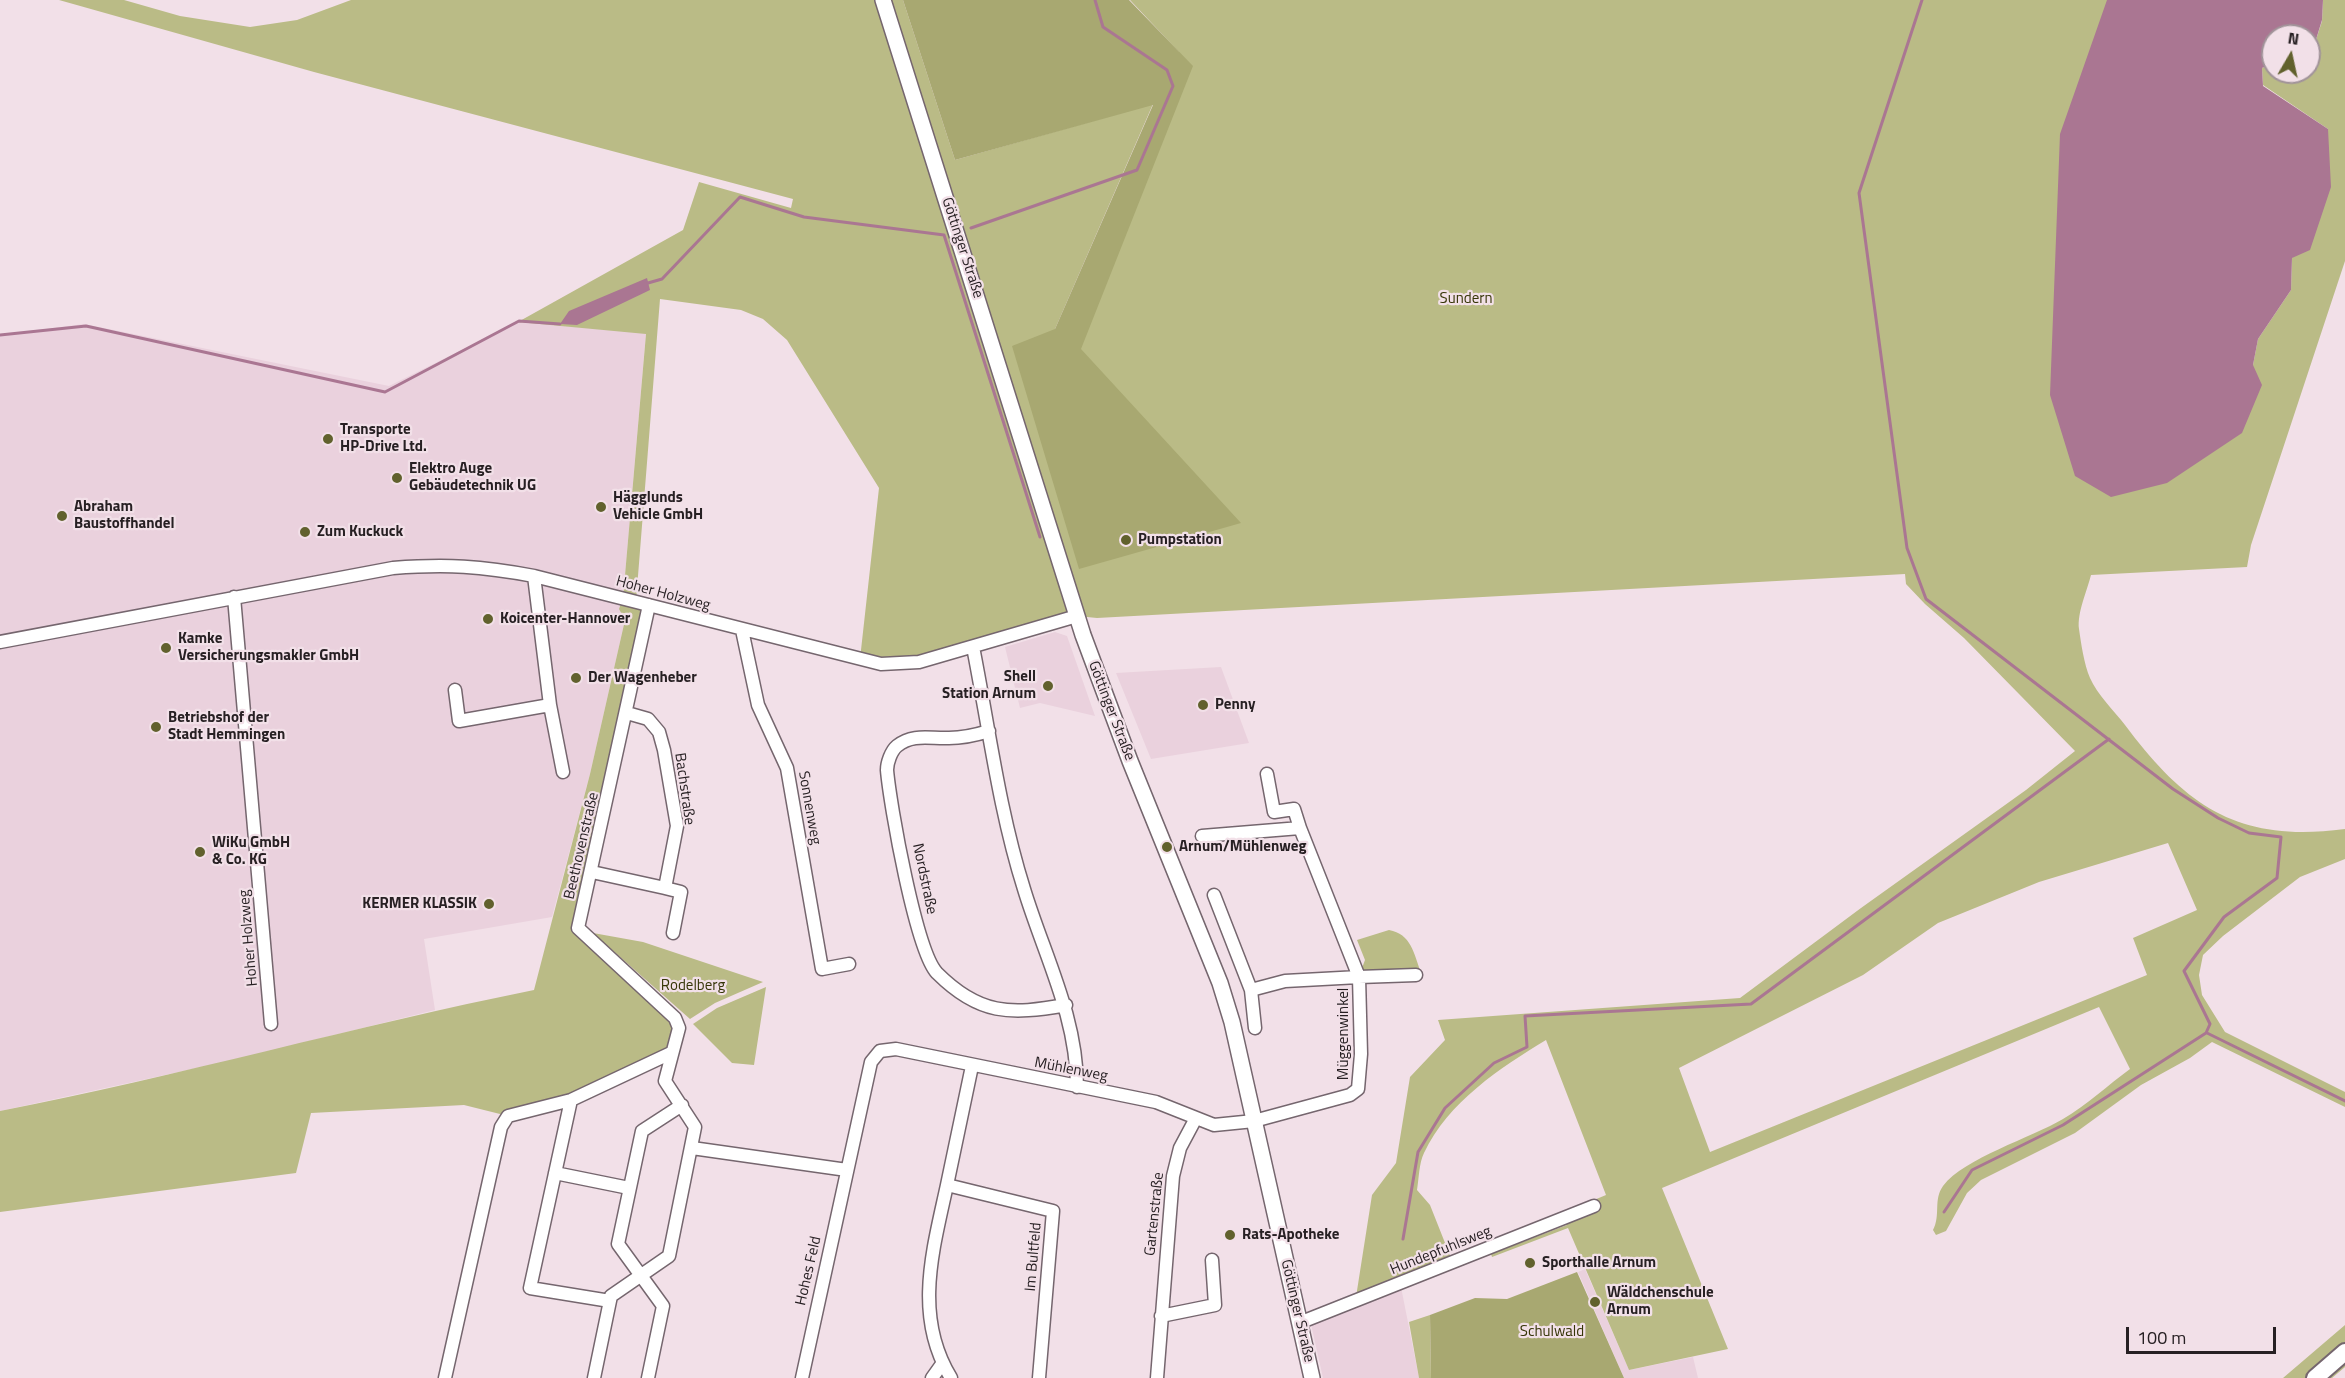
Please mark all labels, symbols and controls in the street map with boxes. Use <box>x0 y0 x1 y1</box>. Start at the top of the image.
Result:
north arrow <box>2261 24 2321 84</box>
text: N <box>2286 25 2301 51</box>
street label: Göttinger Straße <box>937 195 987 301</box>
park label: Sundern <box>1440 290 1492 308</box>
place label: Transporte HP-Drive Ltd. <box>340 421 427 456</box>
marker: Transporte HP-Drive Ltd. <box>321 432 335 446</box>
place label: Elektro Auge Gebäudetechnik UG <box>409 460 536 495</box>
marker: Elektro Auge Gebäudetechnik UG <box>390 471 404 485</box>
place label: Hägglunds Vehicle GmbH <box>613 489 703 524</box>
place label: Abraham Baustoffhandel <box>74 498 175 533</box>
marker: Hägglunds Vehicle GmbH <box>594 500 608 514</box>
marker: Abraham Baustoffhandel <box>55 509 69 523</box>
place label: Zum Kuckuck <box>317 523 403 541</box>
marker: Zum Kuckuck <box>298 525 312 539</box>
place label: Pumpstation <box>1138 531 1222 549</box>
marker: Pumpstation <box>1119 533 1133 547</box>
street label: Hoher Holzweg <box>614 573 712 615</box>
place label: Koicenter-Hannover <box>500 610 630 628</box>
marker: Koicenter-Hannover <box>481 612 495 626</box>
place label: Kamke Versicherungsmakler GmbH <box>178 630 359 665</box>
marker: Kamke Versicherungsmakler GmbH <box>159 641 173 655</box>
street label: Göttinger Straße <box>1084 659 1138 763</box>
place label: Shell Station Arnum <box>942 668 1036 703</box>
place label: Der Wagenheber <box>588 669 697 687</box>
marker: Der Wagenheber <box>569 671 583 685</box>
marker: Shell Station Arnum <box>1041 679 1055 693</box>
place label: Penny <box>1215 696 1255 714</box>
marker: Penny <box>1196 698 1210 712</box>
place label: Betriebshof der Stadt Hemmingen <box>168 709 285 744</box>
marker: Betriebshof der Stadt Hemmingen <box>149 720 163 734</box>
street label: Bachstraße <box>670 752 698 826</box>
street label: Sonnenweg <box>794 770 824 846</box>
street label: Beethovenstraße <box>561 791 603 901</box>
place label: WiKu GmbH & Co. KG <box>212 834 290 869</box>
place label: Arnum/Mühlenweg <box>1179 838 1306 856</box>
marker: Arnum/Mühlenweg <box>1160 840 1174 854</box>
street label: Nordstraße <box>908 842 940 916</box>
marker: WiKu GmbH & Co. KG <box>193 845 207 859</box>
street label: Hoher Holzweg <box>236 889 262 987</box>
place label: KERMER KLASSIK <box>362 895 477 913</box>
marker: KERMER KLASSIK <box>482 897 496 911</box>
park label: Rodelberg <box>661 977 725 995</box>
street label: Müggenwinkel <box>1335 988 1353 1080</box>
street label: Mühlenweg <box>1033 1054 1109 1086</box>
street label: Gartenstraße <box>1142 1171 1168 1257</box>
street label: Im Bultfeld <box>1022 1222 1046 1292</box>
street label: Hundepfuhlsweg <box>1388 1223 1494 1279</box>
place label: Rats-Apotheke <box>1242 1226 1339 1244</box>
marker: Rats-Apotheke <box>1223 1228 1237 1242</box>
street label: Hohes Feld <box>792 1235 826 1307</box>
place label: Sporthalle Arnum <box>1542 1254 1656 1272</box>
marker: Sporthalle Arnum <box>1523 1256 1537 1270</box>
street label: Göttinger Straße <box>1276 1258 1318 1364</box>
place label: Wäldchenschule Arnum <box>1607 1284 1714 1319</box>
marker: Wäldchenschule Arnum <box>1588 1295 1602 1309</box>
scale bar <box>2129 1315 2279 1353</box>
park label: Schulwald <box>1520 1323 1584 1341</box>
text: 100 m <box>2137 1324 2186 1351</box>

